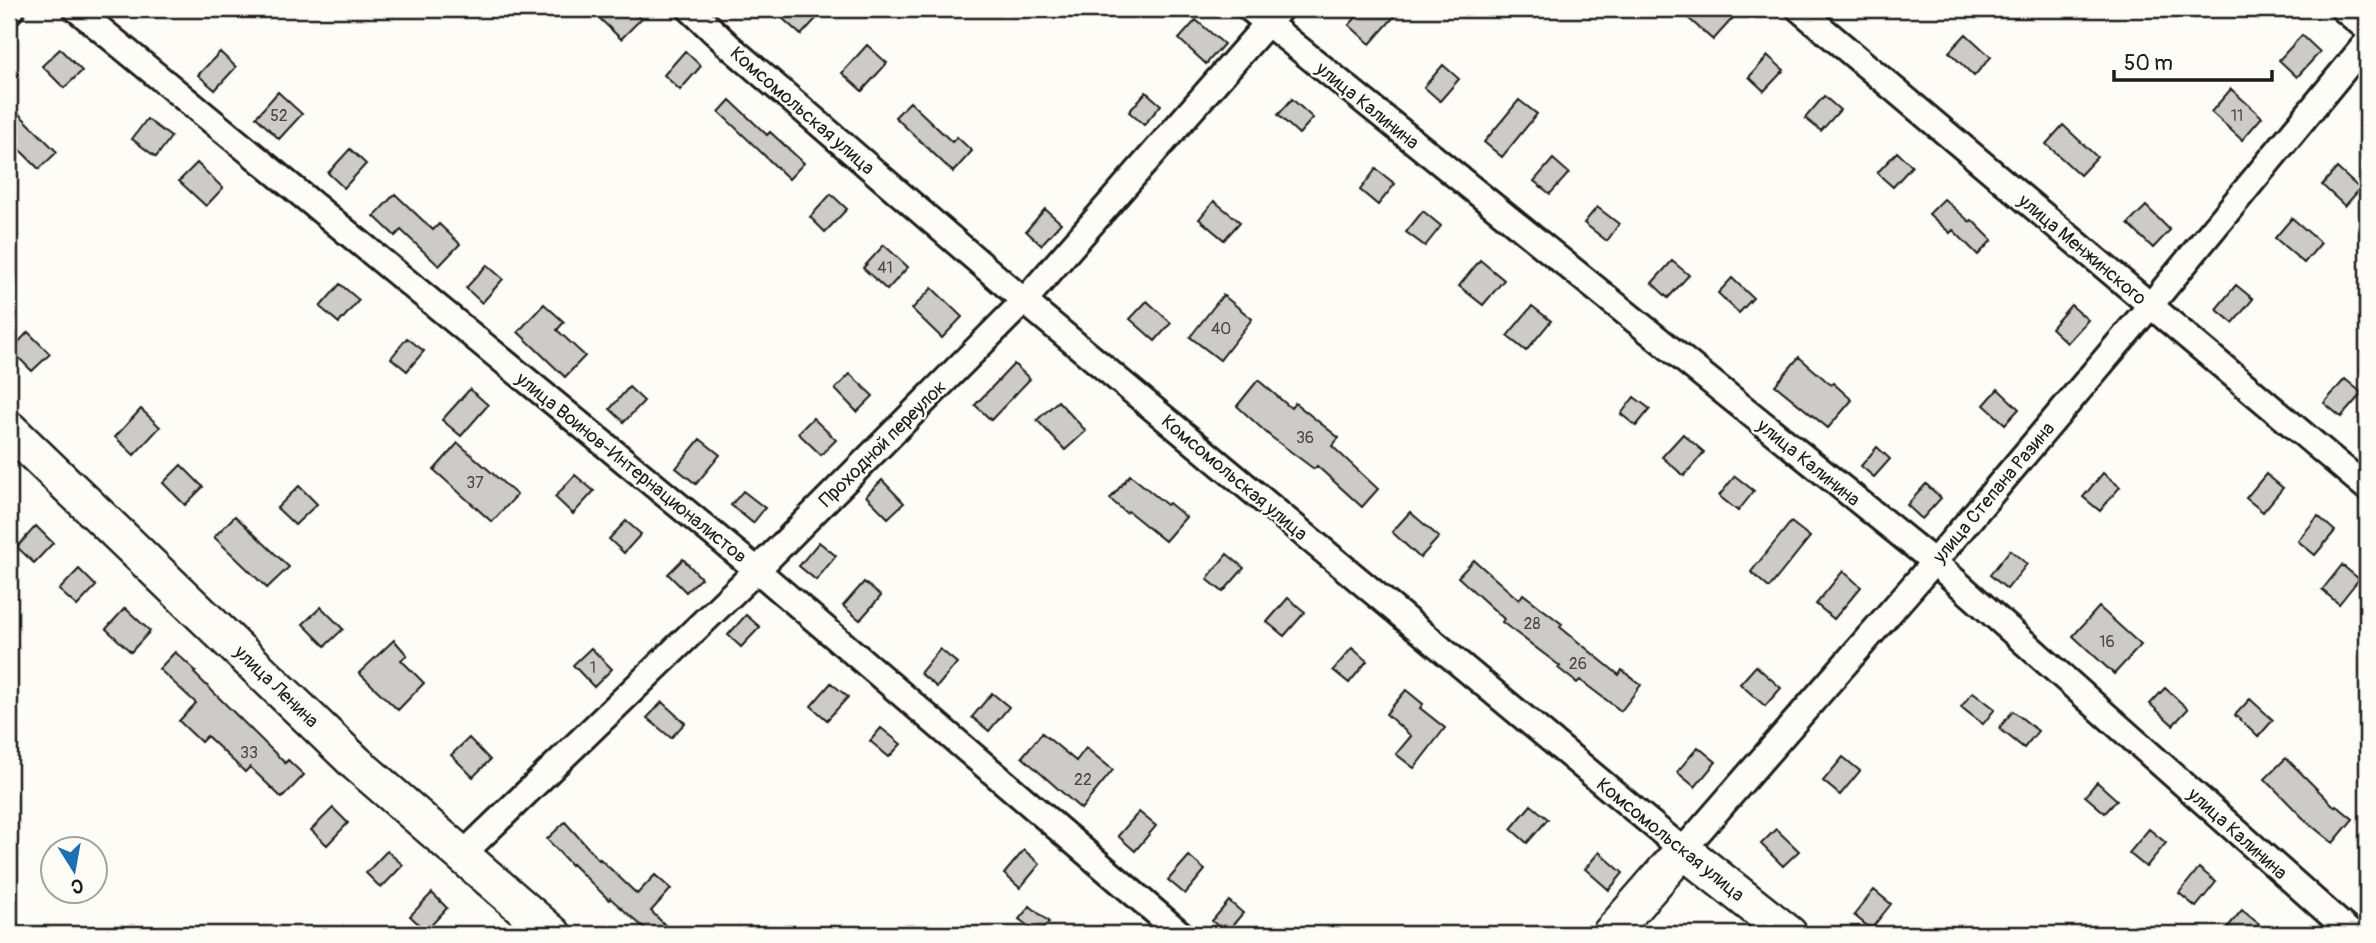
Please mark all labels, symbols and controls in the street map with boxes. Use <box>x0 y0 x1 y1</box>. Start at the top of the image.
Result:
scale bar <box>2114 38 2271 82</box>
street label: Комсомольская улица <box>725 41 880 180</box>
text: 50 m <box>2124 50 2173 77</box>
street label: улица Калинина <box>1310 56 1424 155</box>
house number: 52 <box>270 106 288 126</box>
house number: 11 <box>2231 106 2243 126</box>
street label: улица Менжинского <box>2012 188 2152 311</box>
house number: 41 <box>877 258 893 278</box>
house number: 40 <box>1211 319 1231 339</box>
street label: улица Воинов-Интернационалистов <box>510 366 752 569</box>
street label: Проходной переулок <box>814 375 951 512</box>
street label: Комсомольская улица <box>1156 410 1313 546</box>
street label: улица Калинина <box>1751 413 1865 512</box>
street label: улица Степана Разина <box>1927 417 2060 569</box>
house number: 36 <box>1296 428 1314 448</box>
house number: 37 <box>466 473 484 493</box>
house number: 28 <box>1523 614 1541 634</box>
house number: 16 <box>2099 632 2115 652</box>
street label: улица Ленина <box>228 640 324 733</box>
house number: 26 <box>1569 654 1587 674</box>
house number: 1 <box>590 658 596 678</box>
house number: 33 <box>240 743 258 763</box>
house number: 22 <box>1074 770 1092 790</box>
street label: Комсомольская улица <box>1591 773 1749 907</box>
street label: улица Калинина <box>2182 782 2292 885</box>
north arrow <box>38 834 108 904</box>
text: С <box>69 873 85 899</box>

